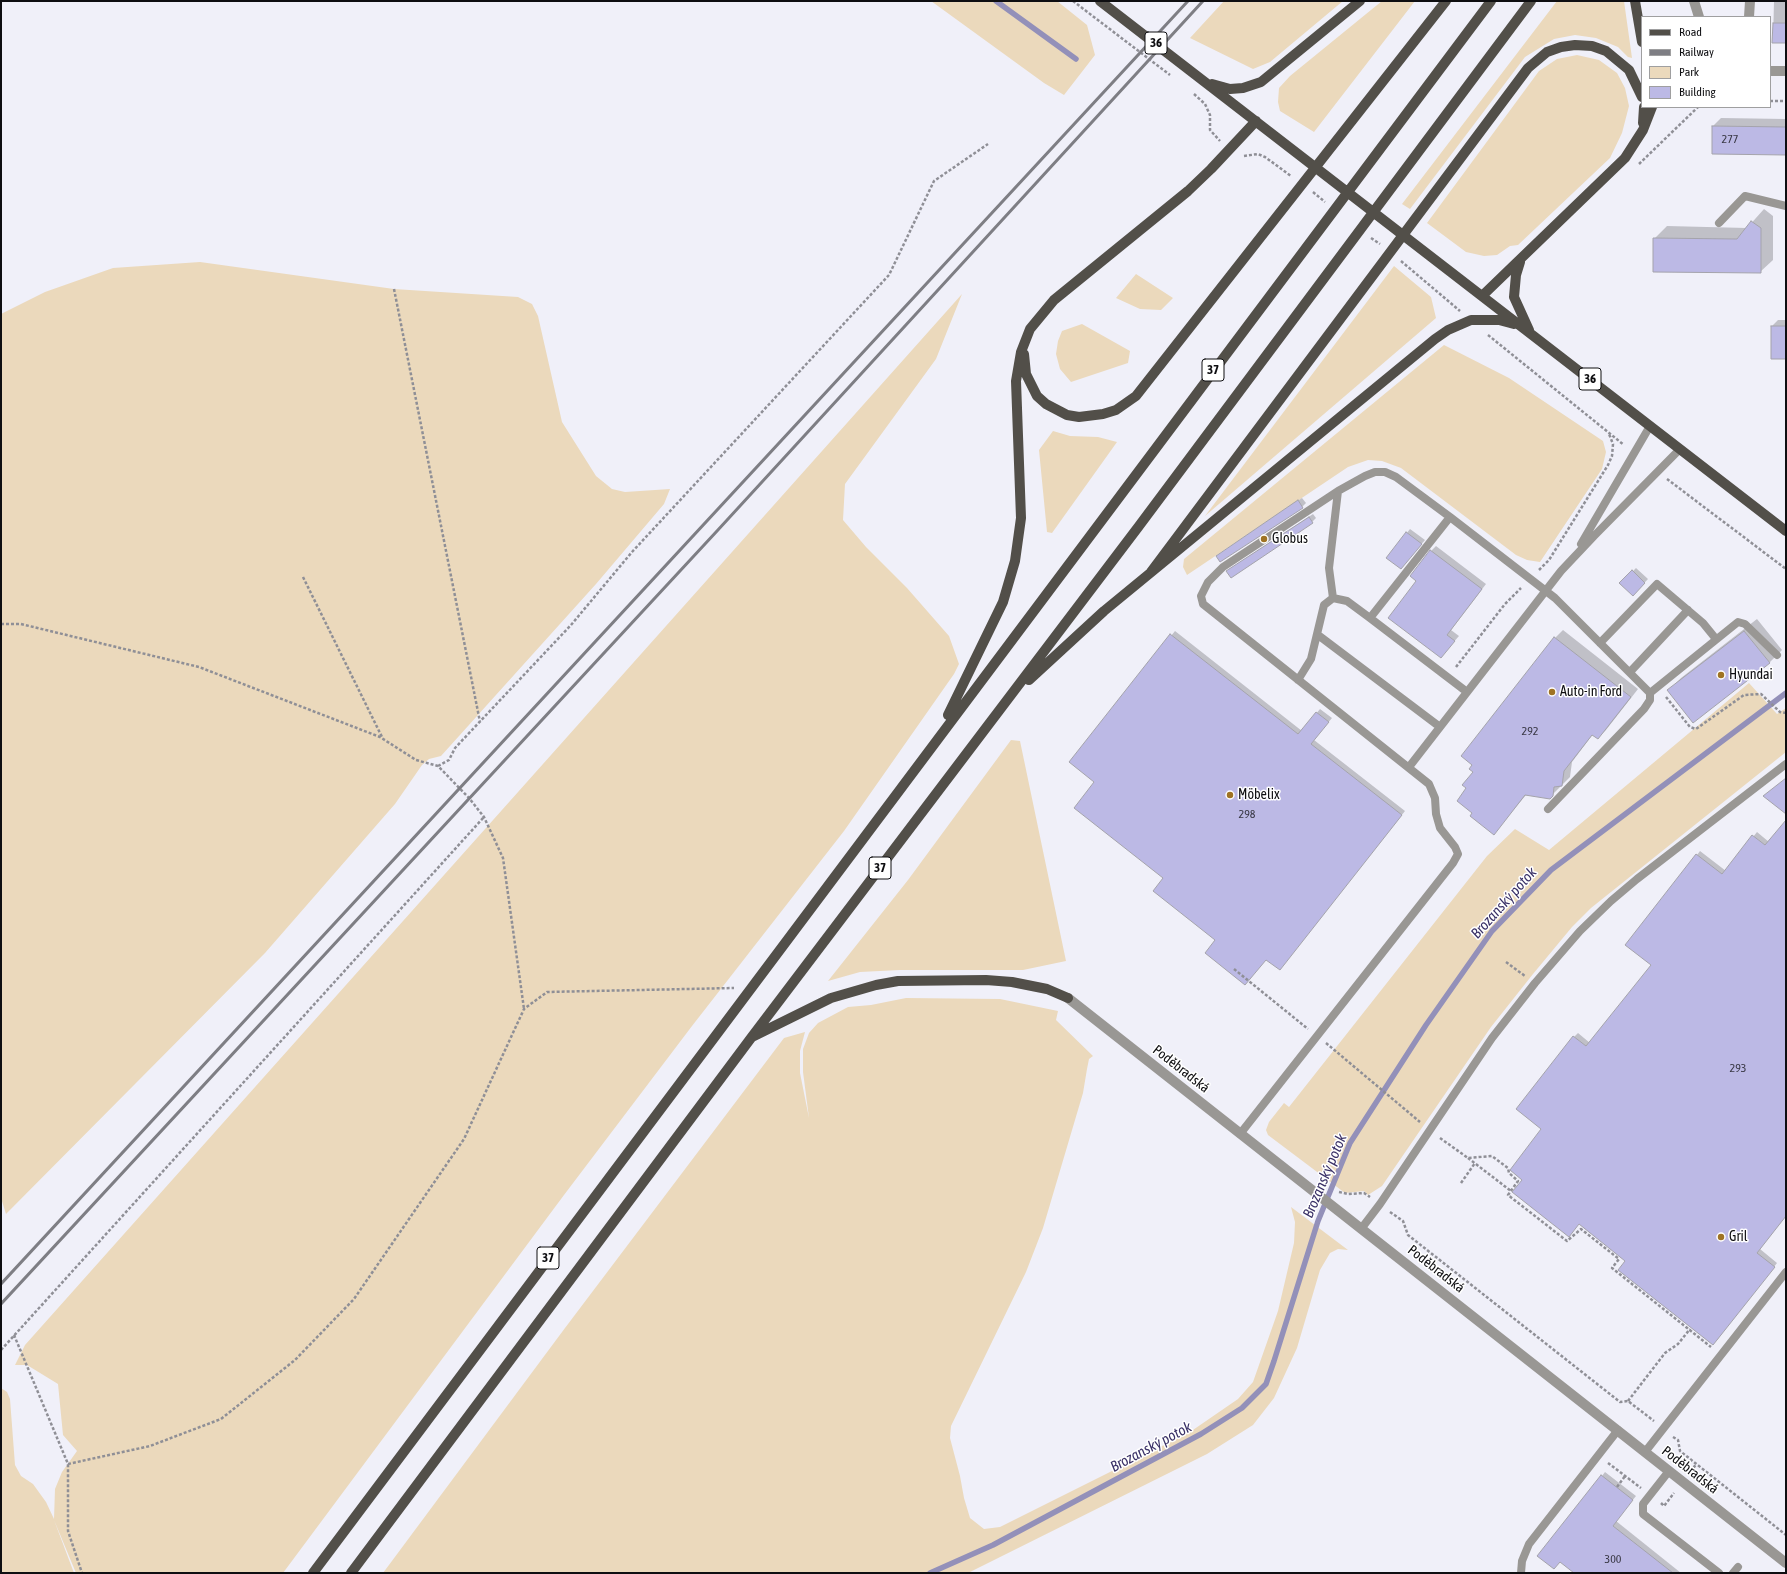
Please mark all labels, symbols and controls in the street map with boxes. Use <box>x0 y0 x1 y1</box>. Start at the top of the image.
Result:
legend <box>1641 16 1771 108</box>
text: Road <box>1679 25 1702 39</box>
road number: 36 <box>1145 32 1167 54</box>
text: Railway <box>1679 45 1714 59</box>
text: Park <box>1679 65 1699 79</box>
text: Building <box>1679 85 1716 99</box>
house number: 277 <box>1722 132 1738 146</box>
road number: 37 <box>1202 359 1224 381</box>
road number: 36 <box>1579 368 1601 390</box>
place label: Globus <box>1272 531 1308 547</box>
marker: Globus <box>1259 534 1269 544</box>
place label: Hyundai <box>1729 667 1773 683</box>
marker: Hyundai <box>1716 670 1726 680</box>
place label: Auto-in Ford <box>1560 684 1622 700</box>
marker: Auto-in Ford <box>1547 687 1557 697</box>
house number: 292 <box>1522 724 1538 738</box>
place label: Möbelix <box>1238 787 1280 803</box>
marker: Möbelix <box>1225 790 1235 800</box>
house number: 298 <box>1239 807 1255 821</box>
road number: 37 <box>869 857 891 879</box>
water label: Brozanský potok <box>1467 864 1541 942</box>
street label: Poděbradská <box>1149 1042 1213 1096</box>
house number: 293 <box>1730 1061 1746 1075</box>
water label: Brozanský potok <box>1299 1131 1351 1221</box>
place label: Gril <box>1729 1229 1747 1245</box>
marker: Gril <box>1716 1232 1726 1242</box>
street label: Poděbradská <box>1404 1242 1468 1296</box>
road number: 37 <box>537 1247 559 1269</box>
water label: Brozanský potok <box>1107 1418 1195 1476</box>
street label: Poděbradská <box>1658 1443 1722 1497</box>
house number: 300 <box>1605 1552 1621 1566</box>

